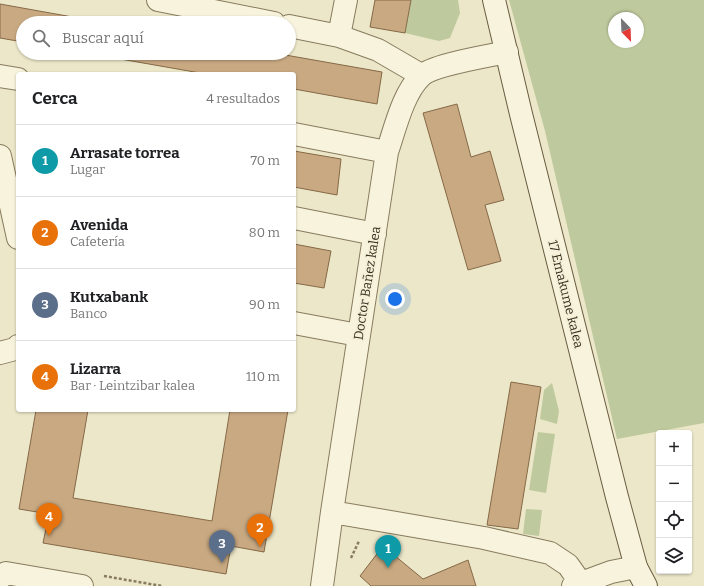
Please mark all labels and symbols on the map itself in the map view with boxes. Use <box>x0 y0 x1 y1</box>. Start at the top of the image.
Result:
north arrow <box>608 12 644 48</box>
street label: Doctor Bañez kalea <box>351 225 383 341</box>
street label: 17 Emakume kalea <box>545 238 587 350</box>
your location <box>385 289 405 309</box>
pin: 4 <box>36 503 62 536</box>
pin: 2 <box>247 514 273 547</box>
pin: 3 <box>209 530 235 563</box>
pin: 1 <box>375 535 401 568</box>

